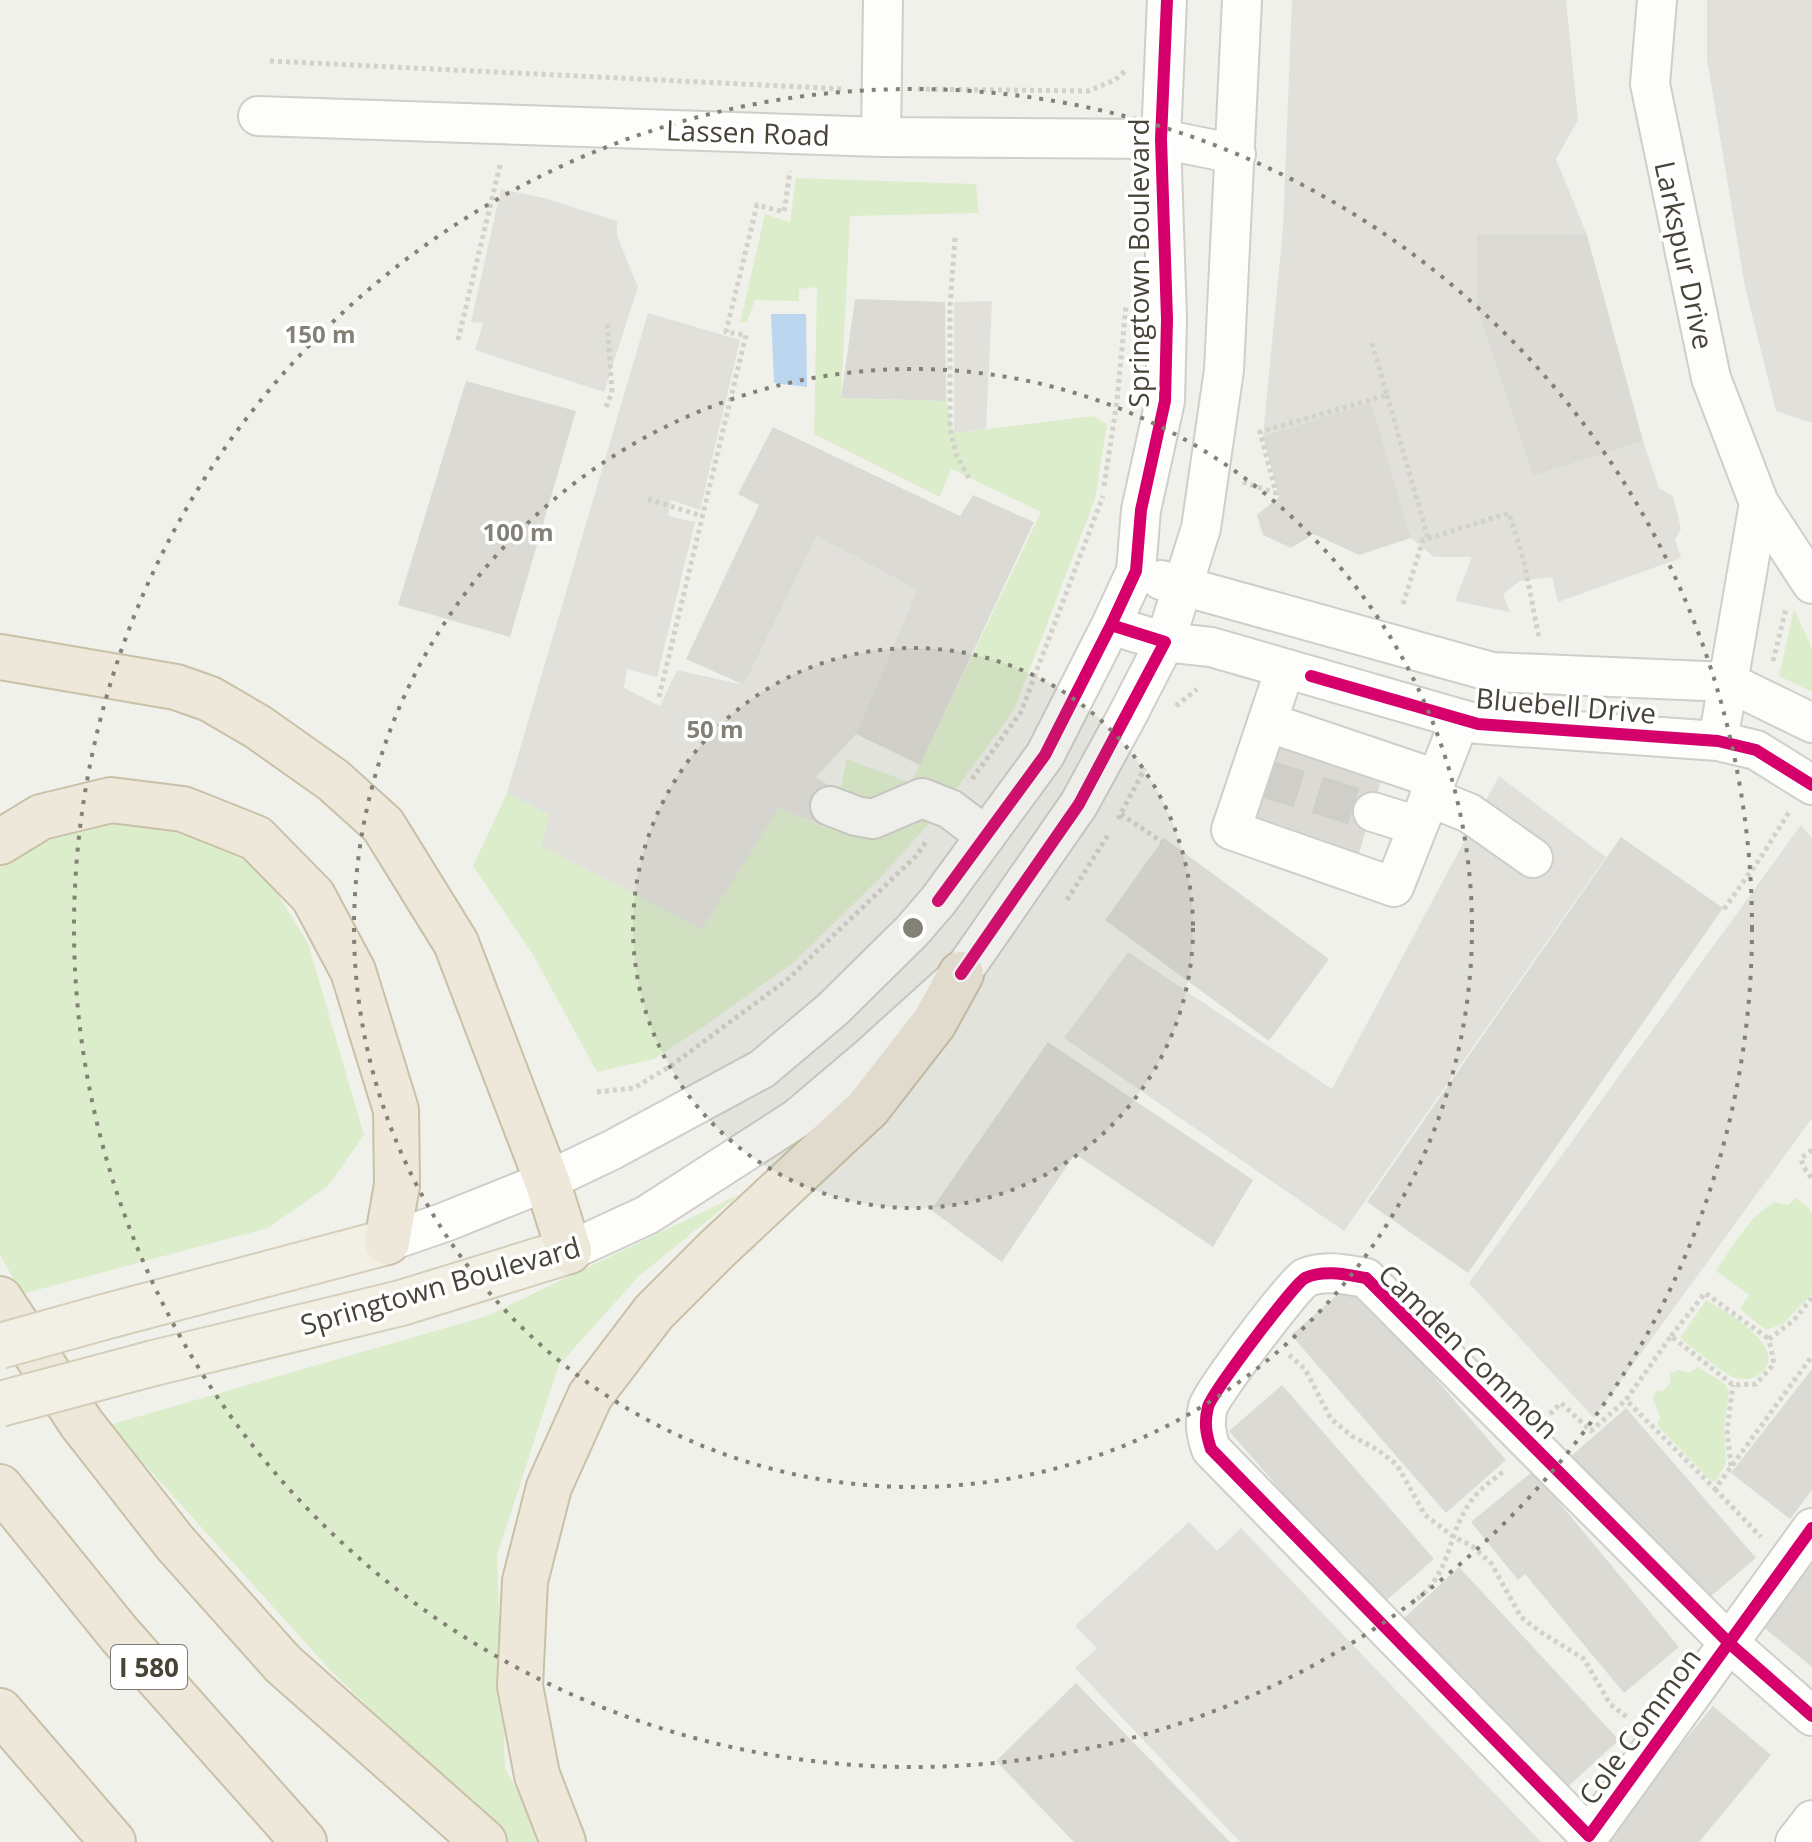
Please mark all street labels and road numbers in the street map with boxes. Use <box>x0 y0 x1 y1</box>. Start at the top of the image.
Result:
street label: Lassen Road <box>665 110 831 154</box>
street label: Springtown Boulevard <box>1119 118 1157 408</box>
street label: Larkspur Drive <box>1647 158 1723 352</box>
street label: Bluebell Drive <box>1474 678 1658 732</box>
street label: Springtown Boulevard <box>296 1227 584 1343</box>
street label: Camden Common <box>1371 1255 1567 1447</box>
street label: Cole Common <box>1569 1640 1709 1812</box>
road number: I 580 <box>111 1645 187 1689</box>

